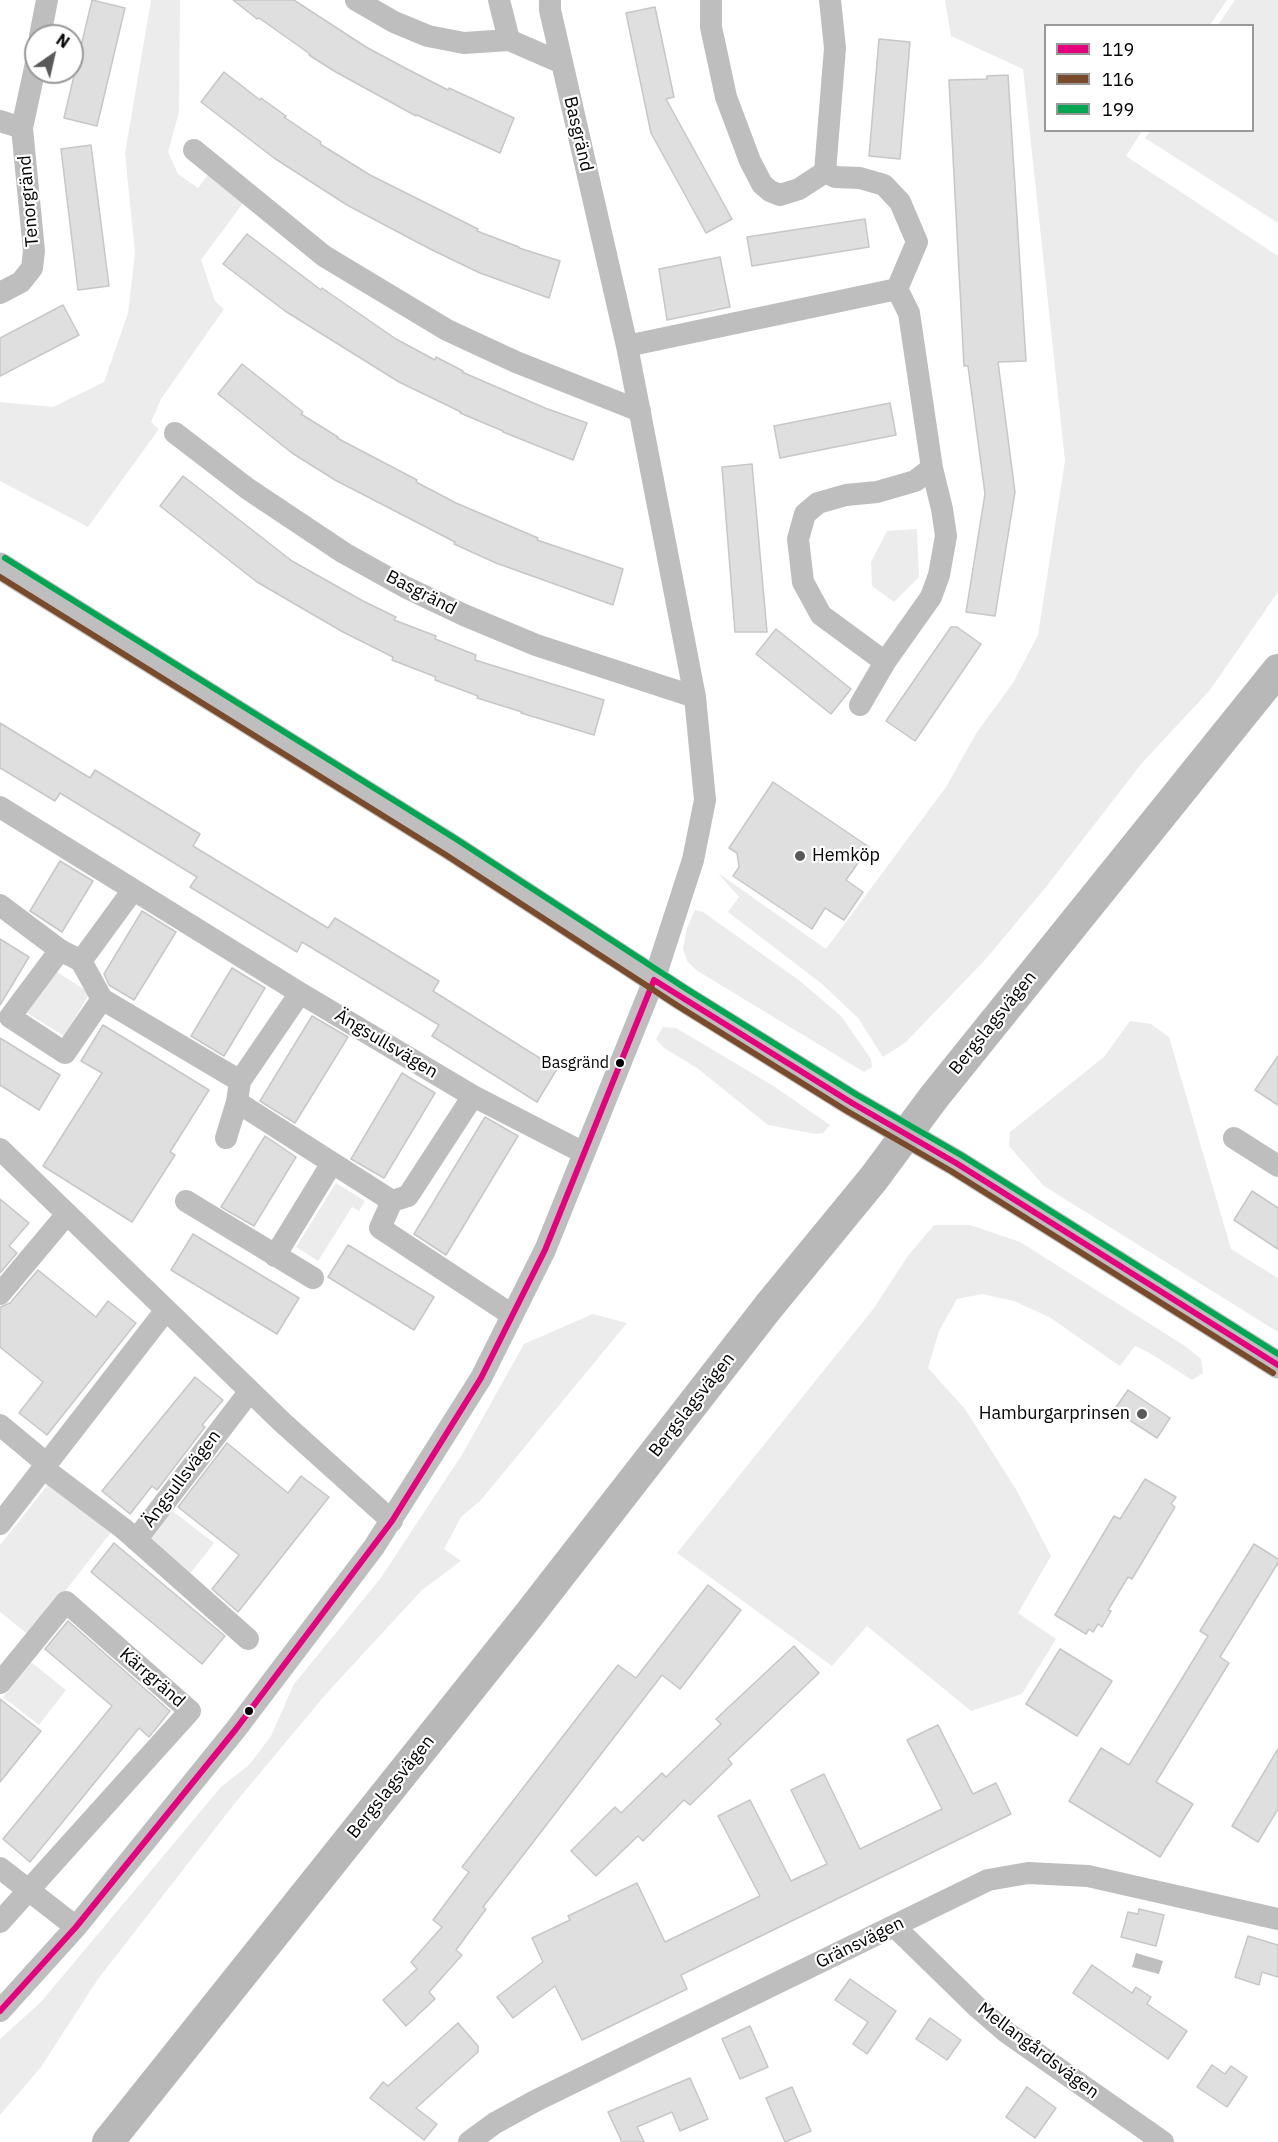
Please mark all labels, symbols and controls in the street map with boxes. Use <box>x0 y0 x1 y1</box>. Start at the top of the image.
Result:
north arrow <box>24 24 84 84</box>
legend <box>1044 24 1254 132</box>
text: N <box>53 29 73 52</box>
text: 119 <box>1102 38 1134 61</box>
text: 116 <box>1102 68 1134 91</box>
street label: Basgränd <box>559 94 597 174</box>
text: 199 <box>1102 98 1134 121</box>
street label: Tenorgränd <box>14 154 44 248</box>
street label: Basgränd <box>382 566 460 620</box>
place label: Hemköp <box>812 845 880 867</box>
marker: Hemköp <box>793 849 807 863</box>
street label: Bergslagsvägen <box>945 967 1041 1079</box>
street label: Ängsullsvägen <box>331 1005 441 1083</box>
place label: Basgränd <box>541 1053 609 1073</box>
marker: Basgränd <box>614 1057 626 1069</box>
street label: Bergslagsvägen <box>645 1349 739 1461</box>
place label: Hamburgarprinsen <box>979 1403 1130 1425</box>
marker: Hamburgarprinsen <box>1135 1407 1149 1421</box>
street label: Ängsullsvägen <box>138 1426 226 1532</box>
street label: Kärrgränd <box>115 1644 189 1712</box>
unlabelled marker <box>243 1705 255 1717</box>
street label: Bergslagsvägen <box>343 1731 439 1843</box>
street label: Gränsvägen <box>812 1912 908 1974</box>
street label: Mellangårdsvägen <box>973 1998 1103 2104</box>

